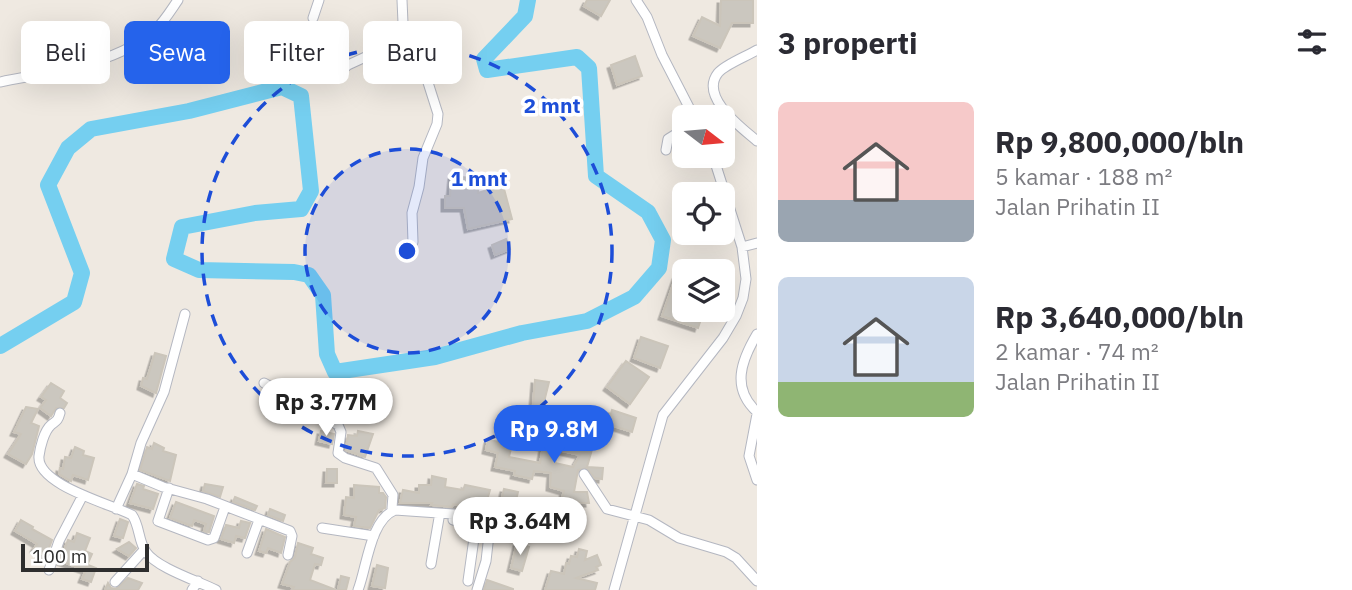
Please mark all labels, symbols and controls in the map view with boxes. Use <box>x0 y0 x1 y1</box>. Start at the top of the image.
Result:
chip: Beli <box>21 21 110 84</box>
chip: Sewa <box>124 21 230 84</box>
chip: Filter <box>244 21 349 84</box>
chip: Baru <box>363 21 462 84</box>
text: 3 properti <box>778 23 918 62</box>
icon: filters <box>1293 23 1331 61</box>
text: 2 mnt <box>524 91 580 119</box>
north arrow <box>672 105 735 168</box>
map controls <box>672 105 735 322</box>
text: Rp 9,800,000/bln <box>995 122 1244 161</box>
icon: home <box>834 130 918 214</box>
text: 5 kamar · 188 m² <box>995 161 1173 191</box>
text: 1 mnt <box>451 164 507 192</box>
button: locate <box>672 182 735 245</box>
text: Jalan Prihatin II <box>995 191 1160 221</box>
centre of rings <box>395 239 419 263</box>
button: layers <box>672 259 735 322</box>
text: Rp 3,640,000/bln <box>995 297 1244 336</box>
icon: home <box>834 305 918 389</box>
text: 2 kamar · 74 m² <box>995 336 1159 366</box>
text: Jalan Prihatin II <box>995 366 1160 396</box>
pin: Rp 3.77M <box>254 378 398 438</box>
text: Rp 3.77M <box>275 386 377 416</box>
pin: Rp 9.8M <box>489 406 619 465</box>
text: Rp 9.8M <box>510 413 598 443</box>
pin: Rp 3.64M <box>448 498 592 557</box>
text: Rp 3.64M <box>469 505 571 535</box>
scale bar <box>21 541 149 573</box>
text: 100 m <box>32 544 87 568</box>

